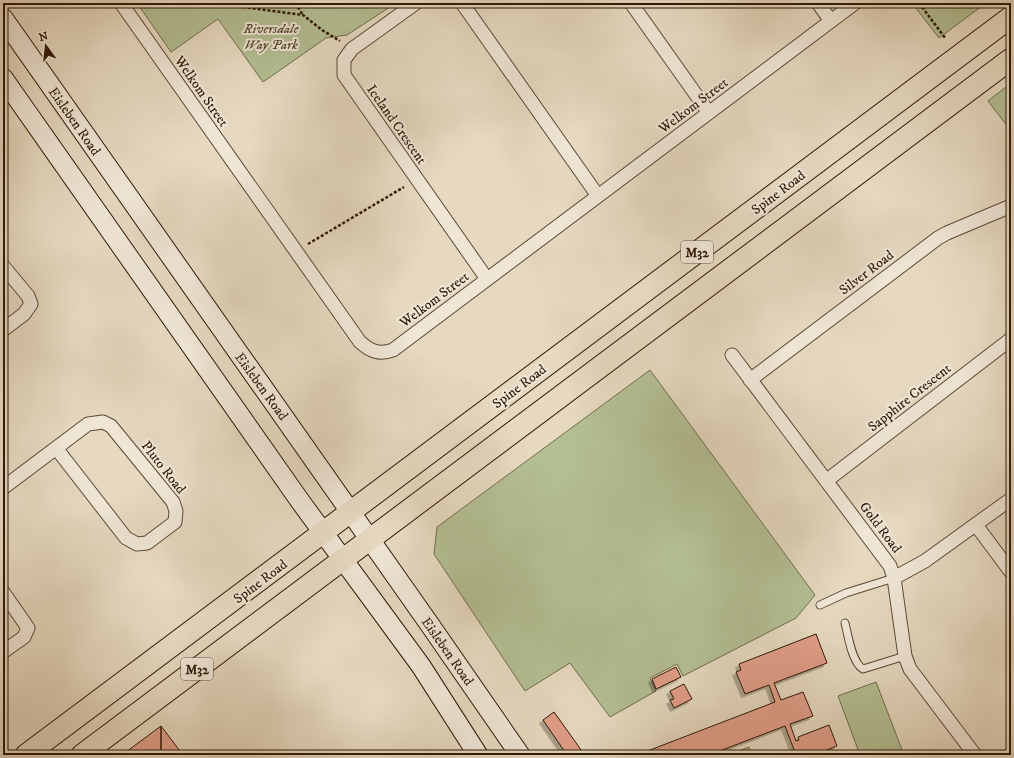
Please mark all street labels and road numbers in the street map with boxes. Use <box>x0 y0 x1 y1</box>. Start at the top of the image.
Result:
street label: Welkom Street <box>170 52 232 131</box>
street label: Welkom Street <box>654 74 732 138</box>
street label: Iceland Crescent <box>362 81 431 168</box>
street label: Eisleben Road <box>44 84 104 159</box>
street label: Spine Road <box>748 167 809 219</box>
road number: M32 <box>681 241 713 263</box>
street label: Silver Road <box>836 246 898 299</box>
street label: Welkom Street <box>395 268 473 332</box>
street label: Eisleben Road <box>230 349 292 424</box>
street label: Sapphire Crescent <box>864 359 955 436</box>
street label: Spine Road <box>489 361 550 413</box>
street label: Pluto Road <box>137 438 189 498</box>
street label: Gold Road <box>855 498 905 557</box>
street label: Spine Road <box>230 556 291 608</box>
street label: Eisleben Road <box>417 614 477 689</box>
road number: M32 <box>181 658 213 680</box>

